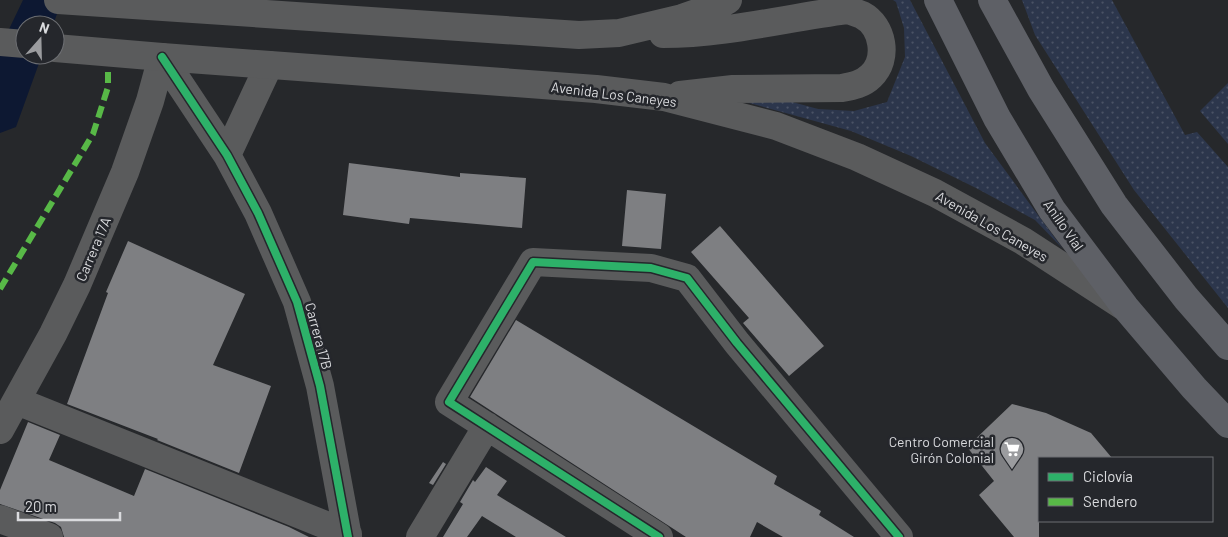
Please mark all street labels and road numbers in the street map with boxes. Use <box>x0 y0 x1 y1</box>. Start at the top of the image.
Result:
street label: Avenida Los Caneyes <box>550 78 678 110</box>
street label: Avenida Los Caneyes <box>933 187 1051 265</box>
street label: Anillo Víal <box>1040 196 1088 254</box>
street label: Carrera 17A <box>72 214 114 284</box>
street label: Carrera 17B <box>302 301 336 371</box>

